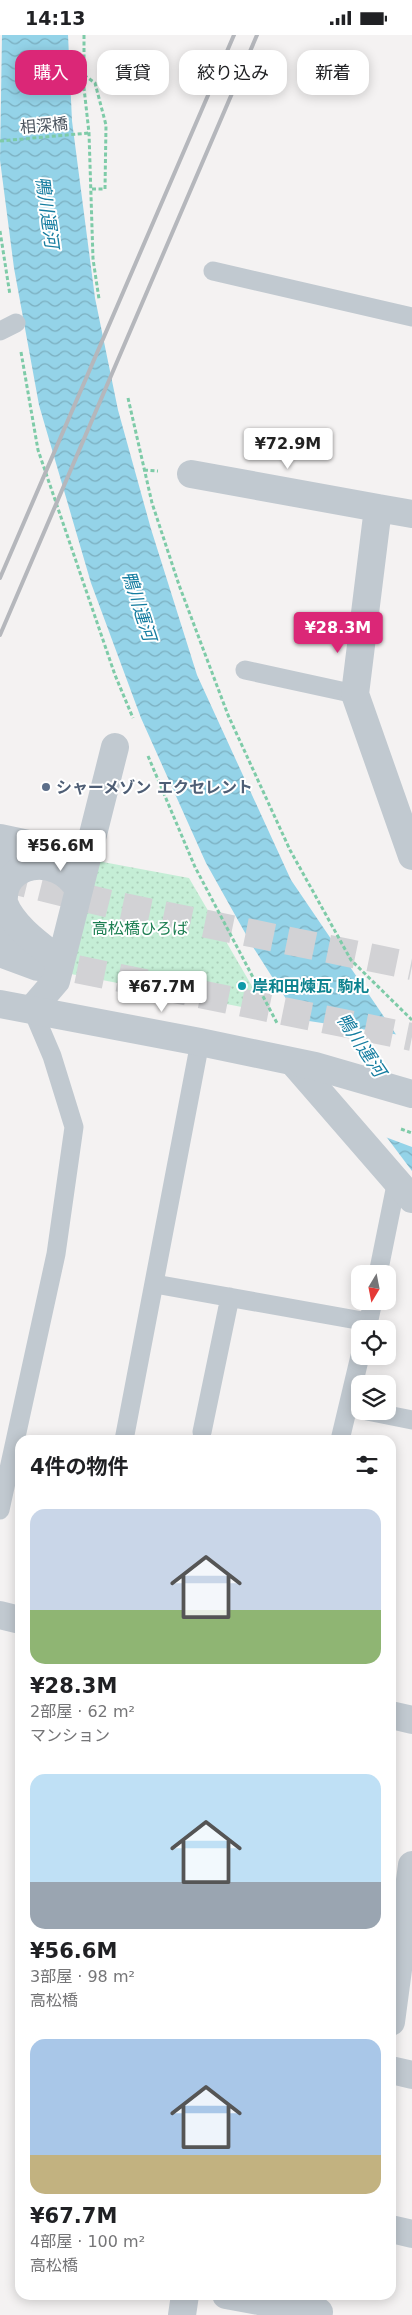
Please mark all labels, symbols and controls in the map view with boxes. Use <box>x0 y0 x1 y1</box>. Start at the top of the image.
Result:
text: 14:13 <box>25 7 85 29</box>
chip: 購入 <box>15 50 87 95</box>
chip: 賃貸 <box>97 50 169 95</box>
chip: 絞り込み <box>179 50 287 95</box>
chip: 新着 <box>297 50 369 95</box>
street label: 相深橋 <box>19 114 69 137</box>
water label: 鴨川運河 <box>32 175 63 252</box>
pin: ¥72.9M <box>247 427 329 470</box>
text: ¥72.9M <box>255 434 321 453</box>
water label: 鴨川運河 <box>118 568 162 646</box>
pin: ¥28.3M <box>297 611 379 654</box>
text: ¥28.3M <box>305 618 371 637</box>
place label: シャーメゾン エクセレント <box>56 778 253 797</box>
marker: シャーメゾン エクセレント <box>40 781 52 793</box>
pin: ¥56.6M <box>20 829 102 872</box>
text: ¥56.6M <box>28 836 94 855</box>
park label: 高松橋ひろば <box>92 919 188 938</box>
pin: ¥67.7M <box>121 971 203 1013</box>
text: ¥67.7M <box>129 977 195 996</box>
place label: 岸和田煉瓦 駒札 <box>252 977 370 996</box>
marker: 岸和田煉瓦 駒札 <box>236 980 248 992</box>
water label: 鴨川運河 <box>333 1009 392 1083</box>
north arrow <box>351 1265 396 1310</box>
map controls <box>351 1265 396 1420</box>
button: locate <box>351 1320 396 1365</box>
button: layers <box>351 1375 396 1420</box>
icon: filters <box>353 1451 381 1479</box>
text: 4件の物件 <box>30 1455 129 1479</box>
icon: home <box>161 1542 251 1632</box>
text: ¥28.3M <box>30 1674 117 1698</box>
text: 2部屋 · 62 m² <box>30 1702 135 1721</box>
text: マンション <box>30 1726 110 1745</box>
icon: home <box>161 1807 251 1897</box>
text: ¥56.6M <box>30 1939 117 1963</box>
text: 3部屋 · 98 m² <box>30 1967 135 1986</box>
text: 高松橋 <box>30 1991 78 2010</box>
icon: home <box>161 2072 251 2162</box>
text: ¥67.7M <box>30 2204 117 2228</box>
text: 4部屋 · 100 m² <box>30 2232 145 2251</box>
text: 高松橋 <box>30 2256 78 2275</box>

